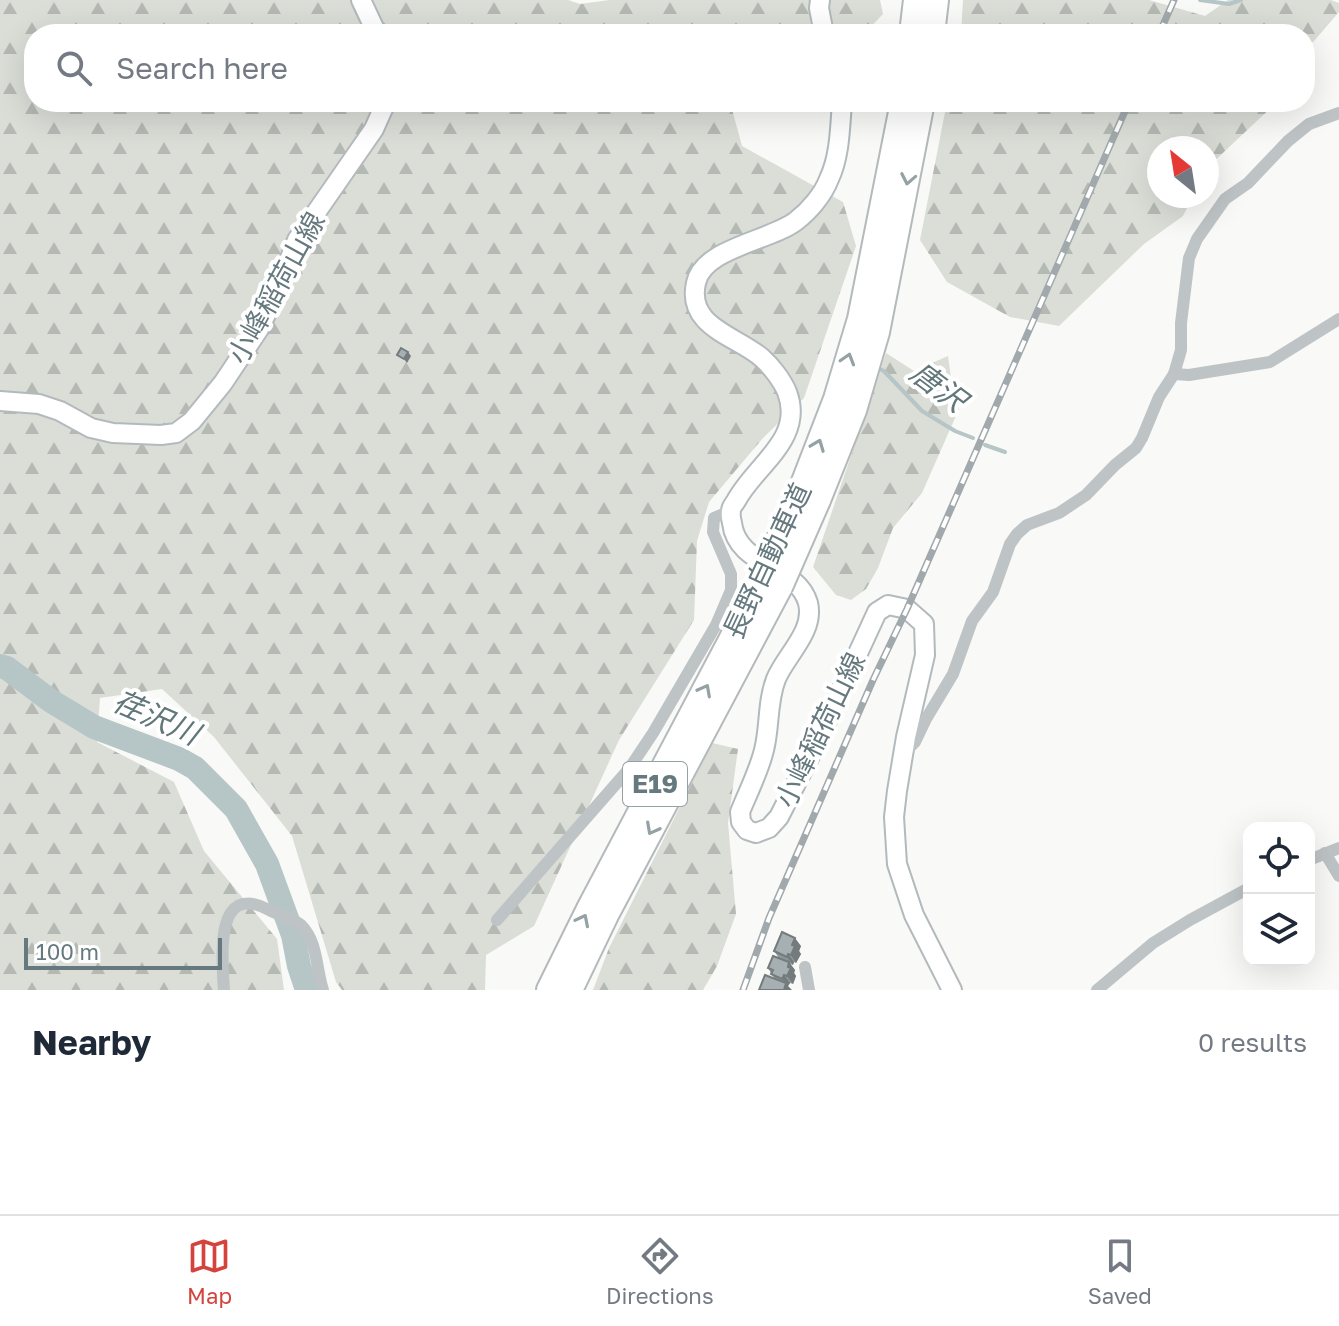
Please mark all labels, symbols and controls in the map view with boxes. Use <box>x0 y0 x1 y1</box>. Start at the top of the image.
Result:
search box <box>24 24 1315 112</box>
icon: search <box>52 46 96 90</box>
text: Search here <box>116 50 288 86</box>
north arrow <box>1147 136 1219 208</box>
one-way arrow <box>901 172 918 186</box>
street label: 小峰稲荷山線 <box>220 206 331 369</box>
one-way arrow <box>839 352 855 366</box>
water label: 唐沢 <box>904 354 977 421</box>
one-way arrow <box>808 439 825 453</box>
street label: 長野自動車道 <box>716 478 817 644</box>
street label: 小峰稲荷山線 <box>768 647 871 813</box>
water label: 荏沢川 <box>108 682 208 753</box>
one-way arrow <box>695 684 710 699</box>
road number: E19 <box>623 762 687 806</box>
one-way arrow <box>647 821 662 835</box>
map controls <box>1243 822 1315 966</box>
button: locate <box>1243 822 1315 894</box>
button: layers <box>1243 894 1315 966</box>
one-way arrow <box>573 913 589 928</box>
scale bar <box>24 934 222 970</box>
text: 100 m <box>36 938 99 965</box>
text: Nearby <box>32 1022 152 1062</box>
text: 0 results <box>1198 1027 1307 1058</box>
tab: Map <box>187 1234 232 1309</box>
tab: Directions <box>606 1234 714 1309</box>
tab: Saved <box>1088 1234 1152 1309</box>

